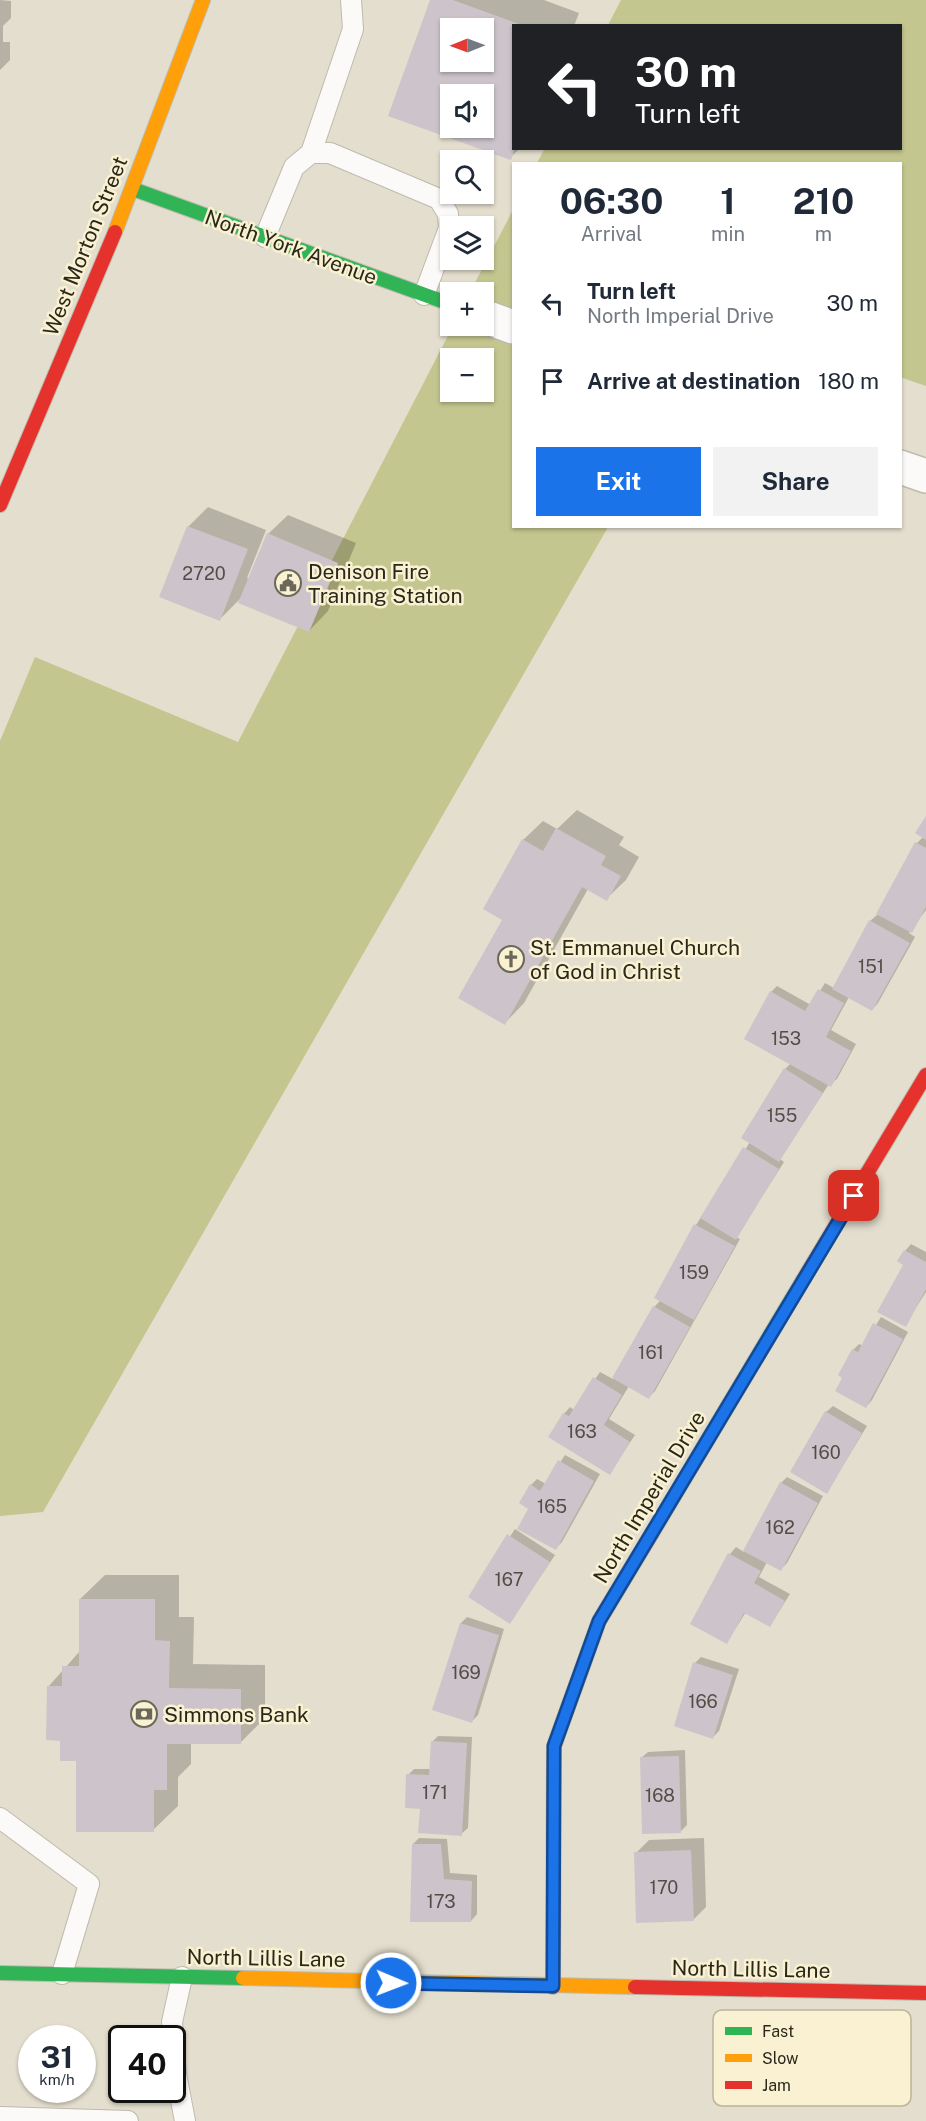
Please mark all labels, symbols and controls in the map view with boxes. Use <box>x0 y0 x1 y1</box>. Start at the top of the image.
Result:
north arrow <box>440 18 494 72</box>
map controls <box>440 18 494 402</box>
text: 30 m <box>635 47 737 96</box>
icon: left <box>536 48 614 126</box>
button: sound <box>440 84 494 138</box>
text: Turn left <box>635 97 741 129</box>
button: search <box>440 150 494 204</box>
street label: West Morton Street <box>38 153 132 339</box>
text: 06:30 <box>560 180 663 222</box>
text: 1 <box>720 180 736 222</box>
text: 210 <box>793 180 854 222</box>
street label: North York Avenue <box>201 204 381 290</box>
button: layers <box>440 216 494 270</box>
text: Arrival <box>581 222 642 246</box>
text: min <box>711 222 745 246</box>
text: m <box>815 222 832 246</box>
text: Turn left <box>587 278 676 304</box>
button: + <box>440 282 494 336</box>
icon: left <box>536 287 569 320</box>
text: 30 m <box>826 290 878 316</box>
text: North Imperial Drive <box>587 304 774 328</box>
button: − <box>440 348 494 402</box>
icon: arrive <box>536 365 569 398</box>
text: Arrive at destination <box>587 368 800 394</box>
text: 180 m <box>818 368 879 394</box>
button: Exit <box>536 447 701 516</box>
button: Share <box>713 447 878 516</box>
place label: Denison Fire Training Station <box>308 559 463 608</box>
house number: 2720 <box>182 563 226 584</box>
public building icon: Denison Fire Training Station <box>273 568 303 598</box>
place label: St. Emmanuel Church of God in Christ <box>530 935 740 984</box>
church icon: St. Emmanuel Church of God in Christ <box>496 944 526 974</box>
house number: 151 <box>858 956 884 977</box>
house number: 153 <box>771 1028 801 1049</box>
house number: 155 <box>767 1105 797 1126</box>
pin <box>828 1170 879 1221</box>
icon: arrive <box>837 1179 870 1212</box>
house number: 159 <box>679 1262 709 1283</box>
house number: 161 <box>638 1342 664 1363</box>
street label: North Imperial Drive <box>588 1407 710 1587</box>
house number: 163 <box>567 1421 597 1442</box>
house number: 160 <box>811 1442 841 1463</box>
house number: 165 <box>537 1496 567 1517</box>
house number: 162 <box>765 1517 795 1538</box>
house number: 167 <box>494 1569 524 1590</box>
house number: 169 <box>451 1662 481 1683</box>
house number: 166 <box>688 1691 718 1712</box>
bank icon: Simmons Bank <box>129 1699 159 1729</box>
place label: Simmons Bank <box>164 1702 309 1727</box>
house number: 171 <box>422 1782 448 1803</box>
house number: 168 <box>645 1785 675 1806</box>
house number: 170 <box>650 1877 678 1898</box>
house number: 173 <box>426 1891 456 1912</box>
street label: North Lillis Lane <box>186 1944 346 1972</box>
position arrow <box>359 1951 423 2015</box>
street label: North Lillis Lane <box>671 1955 831 1983</box>
legend <box>713 2010 911 2106</box>
text: Fast <box>762 2022 794 2041</box>
speed limit sign: 40 <box>108 2025 186 2103</box>
text: 31 <box>41 2039 73 2075</box>
text: Slow <box>762 2049 799 2068</box>
text: km/h <box>39 2071 75 2088</box>
text: Jam <box>762 2076 791 2095</box>

